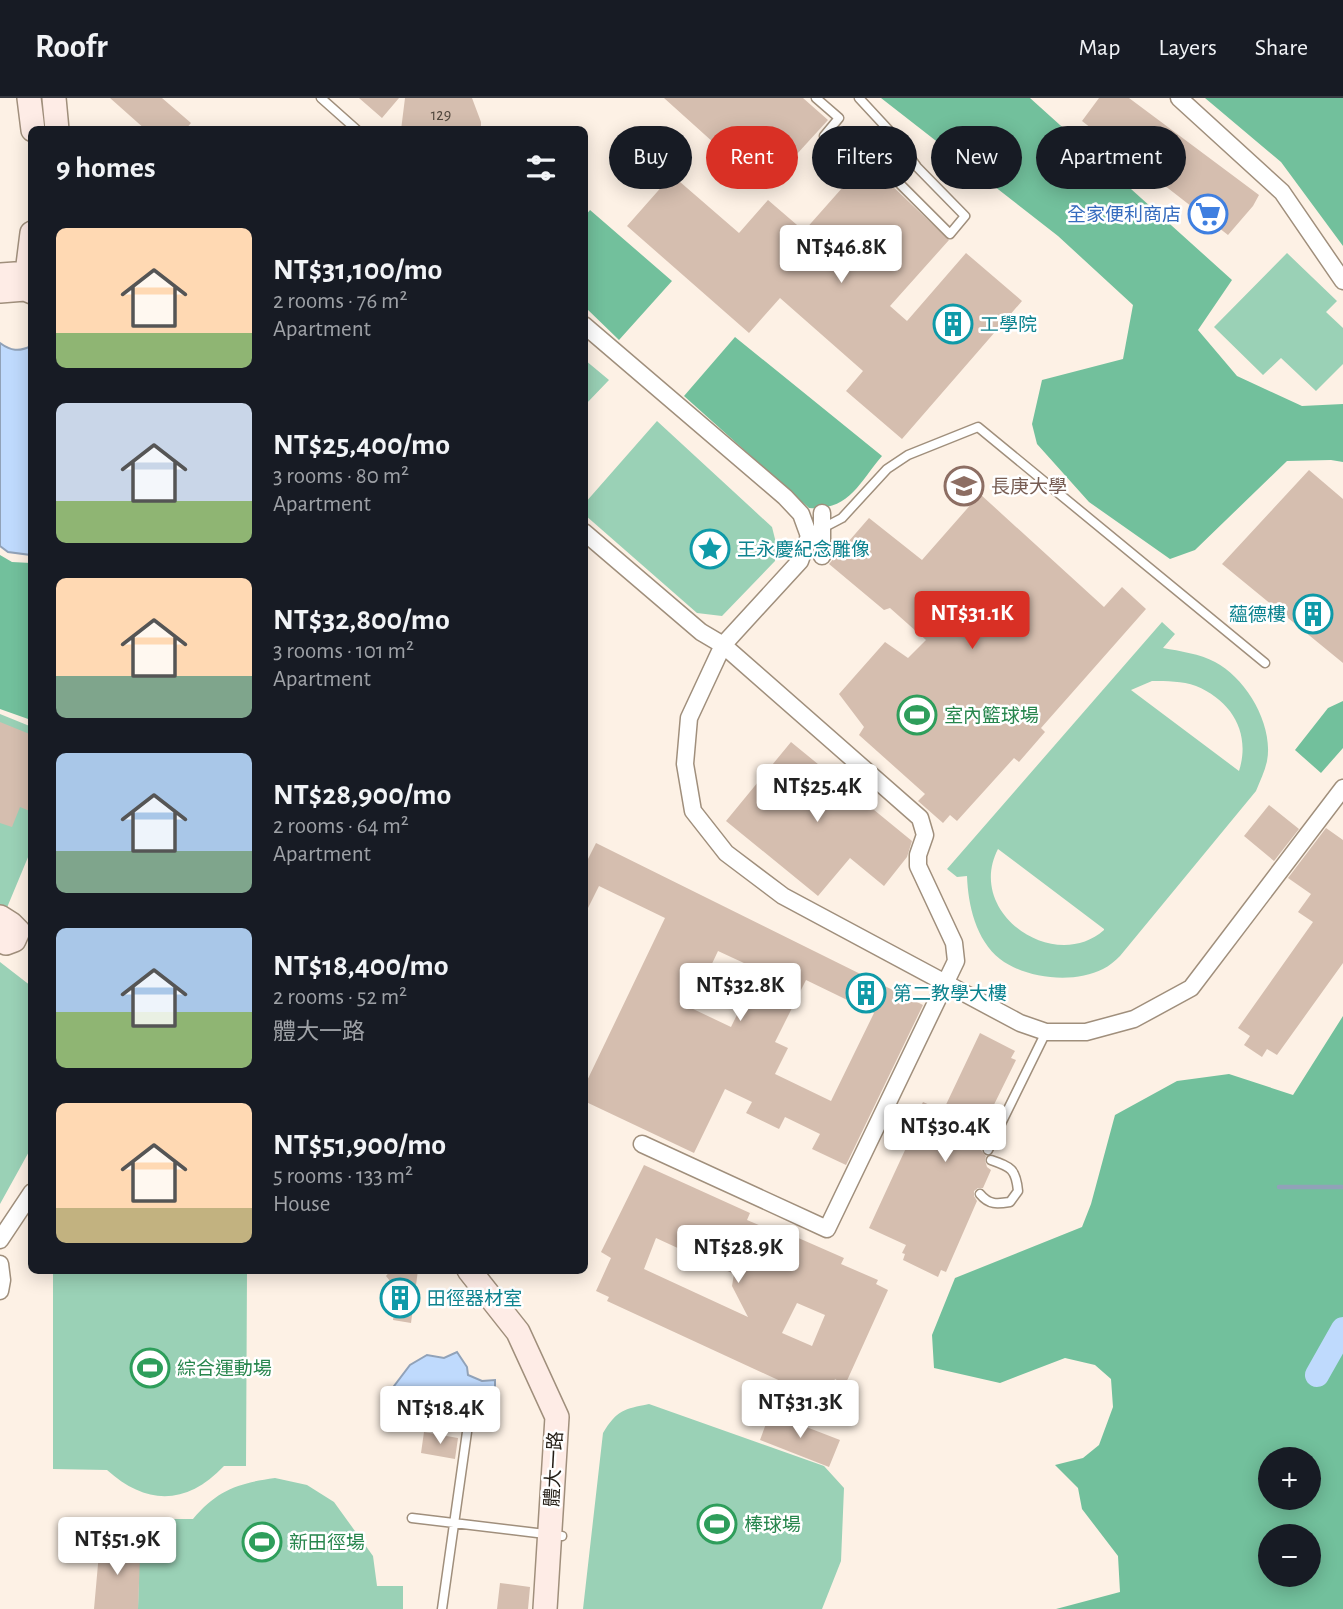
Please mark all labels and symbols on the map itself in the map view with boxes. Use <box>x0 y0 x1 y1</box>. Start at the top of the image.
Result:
house number: 129 <box>431 107 451 123</box>
supermarket icon: 全家便利商店 <box>1187 193 1229 235</box>
place label: 全家便利商店 <box>1067 204 1181 225</box>
pin: NT$46.8K <box>769 226 913 285</box>
building icon: 工學院 <box>932 303 974 345</box>
place label: 工學院 <box>980 315 1037 335</box>
school or university icon: 長庚大學 <box>943 465 985 507</box>
place label: 長庚大學 <box>991 476 1067 497</box>
place icon: 王永慶紀念雕像 <box>689 528 731 570</box>
place label: 王永慶紀念雕像 <box>737 539 870 560</box>
pin: NT$31.1K <box>900 592 1044 651</box>
building icon: 蘊德樓 <box>1292 593 1334 635</box>
place label: 蘊德樓 <box>1229 604 1286 625</box>
sports icon: 室內籃球場 <box>896 694 938 736</box>
place label: 室內籃球場 <box>944 705 1039 726</box>
pin: NT$25.4K <box>745 764 889 824</box>
pin: NT$32.8K <box>668 964 812 1023</box>
building icon: 第二教學大樓 <box>845 972 887 1014</box>
place label: 第二教學大樓 <box>893 983 1007 1004</box>
pin: NT$30.4K <box>873 1104 1017 1164</box>
pin: NT$28.9K <box>666 1226 810 1285</box>
building icon: 田徑器材室 <box>379 1277 421 1319</box>
place label: 田徑器材室 <box>427 1288 522 1309</box>
sports icon: 綜合運動場 <box>129 1347 171 1389</box>
place label: 綜合運動場 <box>177 1358 272 1379</box>
pin: NT$31.3K <box>728 1380 872 1440</box>
pin: NT$18.4K <box>368 1386 512 1446</box>
street label: 體大一路 <box>542 1431 566 1508</box>
sports icon: 棒球場 <box>696 1503 738 1545</box>
place label: 棒球場 <box>744 1514 801 1535</box>
pin: NT$51.9K <box>45 1518 189 1577</box>
sports icon: 新田徑場 <box>241 1521 283 1563</box>
place label: 新田徑場 <box>289 1532 365 1553</box>

